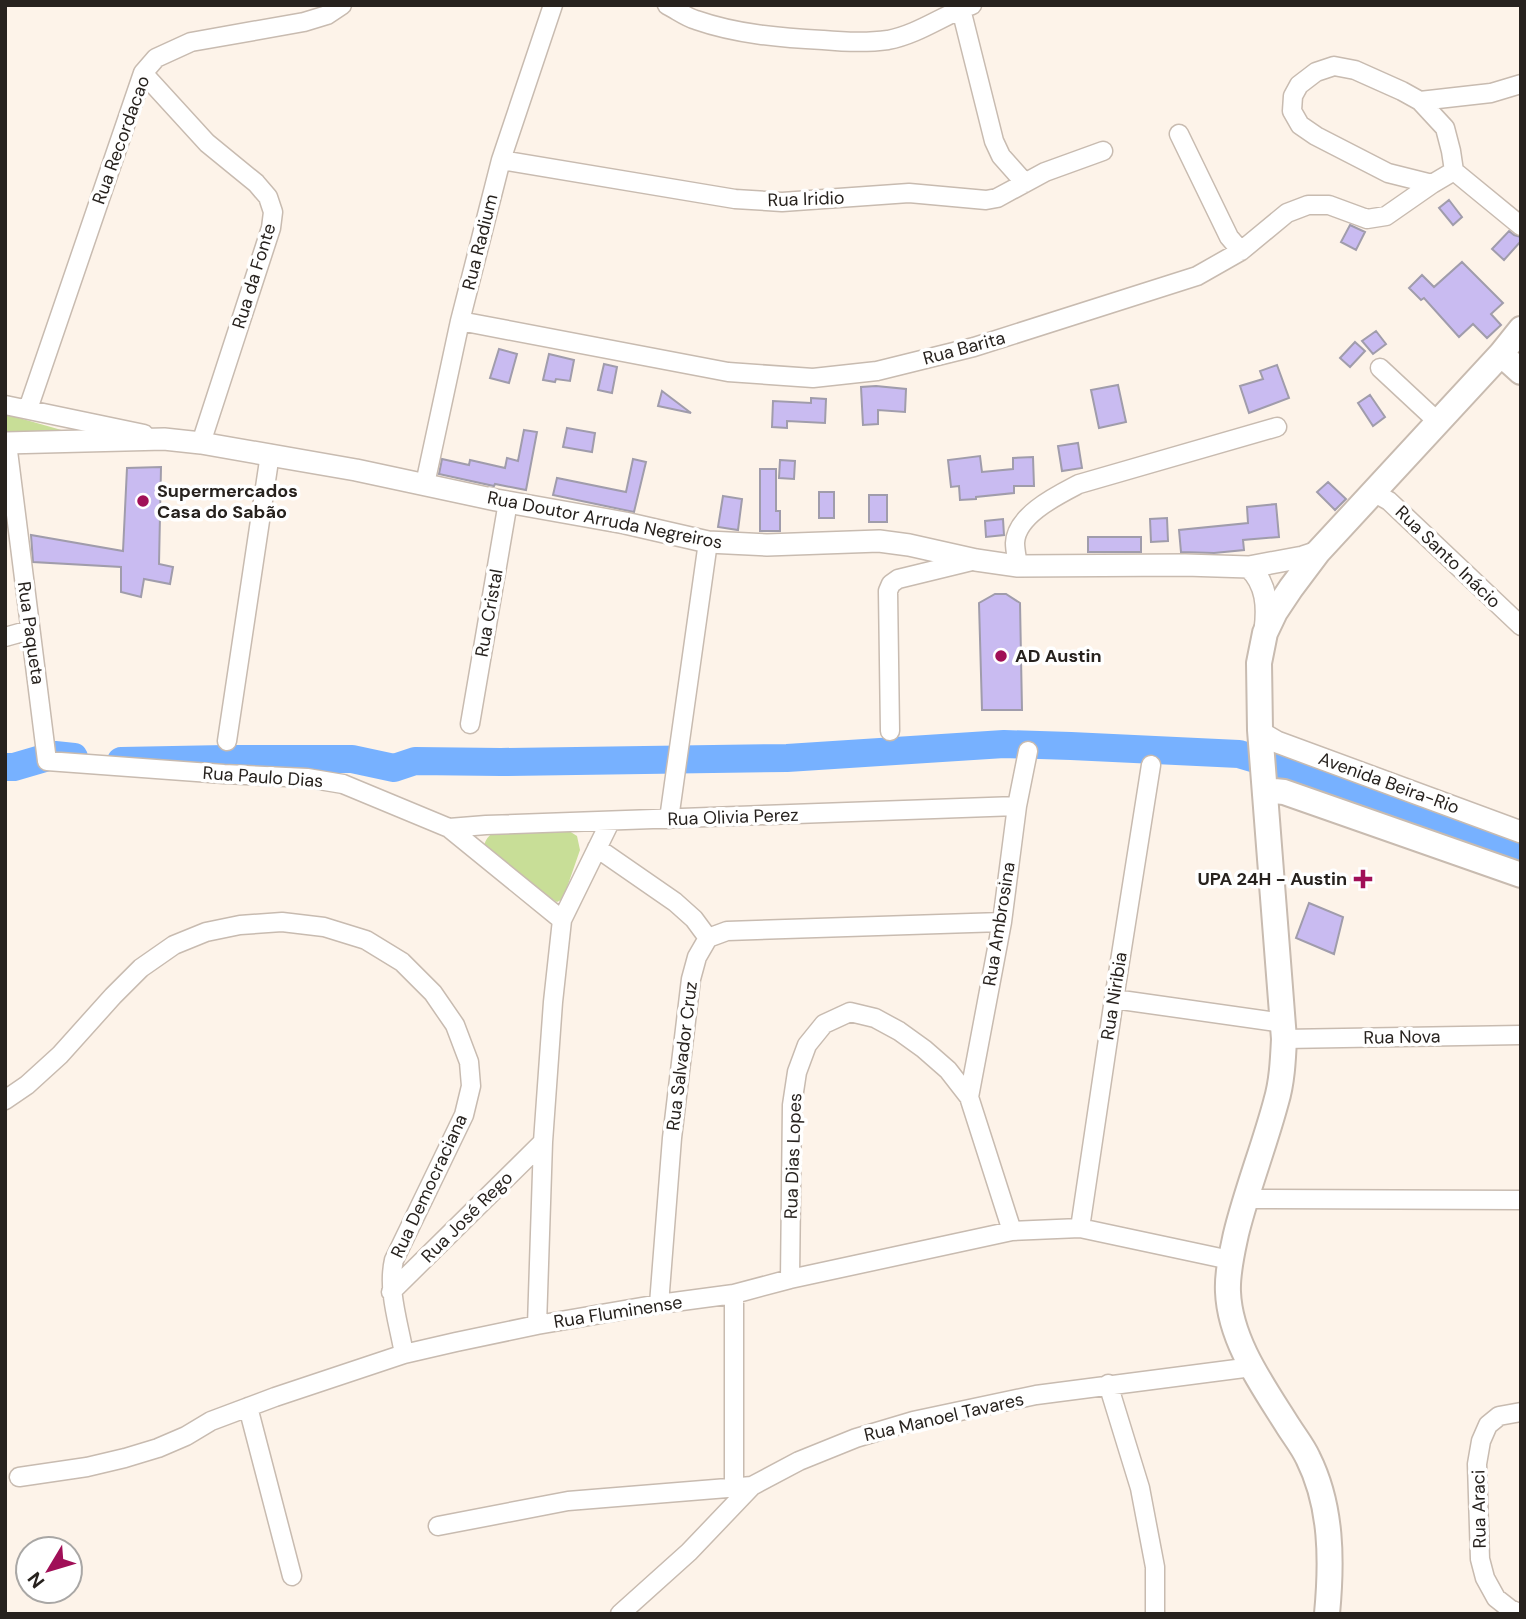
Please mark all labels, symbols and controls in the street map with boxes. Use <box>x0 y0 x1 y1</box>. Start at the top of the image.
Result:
street label: Rua Recordacao <box>87 72 155 208</box>
street label: Rua Iridio <box>767 186 845 212</box>
street label: Rua Radium <box>457 192 503 292</box>
street label: Rua da Fonte <box>227 220 281 332</box>
street label: Rua Barita <box>920 326 1008 370</box>
place label: Supermercados Casa do Sabão <box>157 479 298 524</box>
street label: Rua Doutor Arruda Negreiros <box>485 485 725 555</box>
marker: Supermercados Casa do Sabão <box>135 493 151 509</box>
street label: Rua Santo Inácio <box>1390 500 1506 614</box>
street label: Rua Cristal <box>469 567 509 659</box>
street label: Rua Paqueta <box>12 580 50 686</box>
place label: AD Austin <box>1015 644 1102 668</box>
marker: AD Austin <box>993 648 1009 664</box>
street label: Avenida Beira-Rio <box>1315 746 1463 820</box>
street label: Rua Paulo Dias <box>202 761 324 793</box>
street label: Rua Olivia Perez <box>667 803 799 831</box>
street label: Rua Ambrosina <box>977 860 1021 988</box>
place label: UPA 24H - Austin <box>1197 867 1347 891</box>
marker: UPA 24H - Austin <box>1353 869 1373 889</box>
street label: Rua Niribia <box>1095 950 1133 1042</box>
street label: Rua Salvador Cruz <box>661 980 703 1132</box>
street label: Rua Nova <box>1363 1024 1441 1050</box>
street label: Rua Dias Lopes <box>779 1093 807 1219</box>
street label: Rua Democraciana <box>385 1110 473 1262</box>
street label: Rua José Rego <box>416 1166 518 1268</box>
street label: Rua Fluminense <box>552 1290 684 1334</box>
street label: Rua Manoel Tavares <box>862 1387 1026 1447</box>
street label: Rua Araci <box>1466 1469 1492 1549</box>
north arrow <box>14 1535 84 1605</box>
text: N <box>22 1567 50 1593</box>

